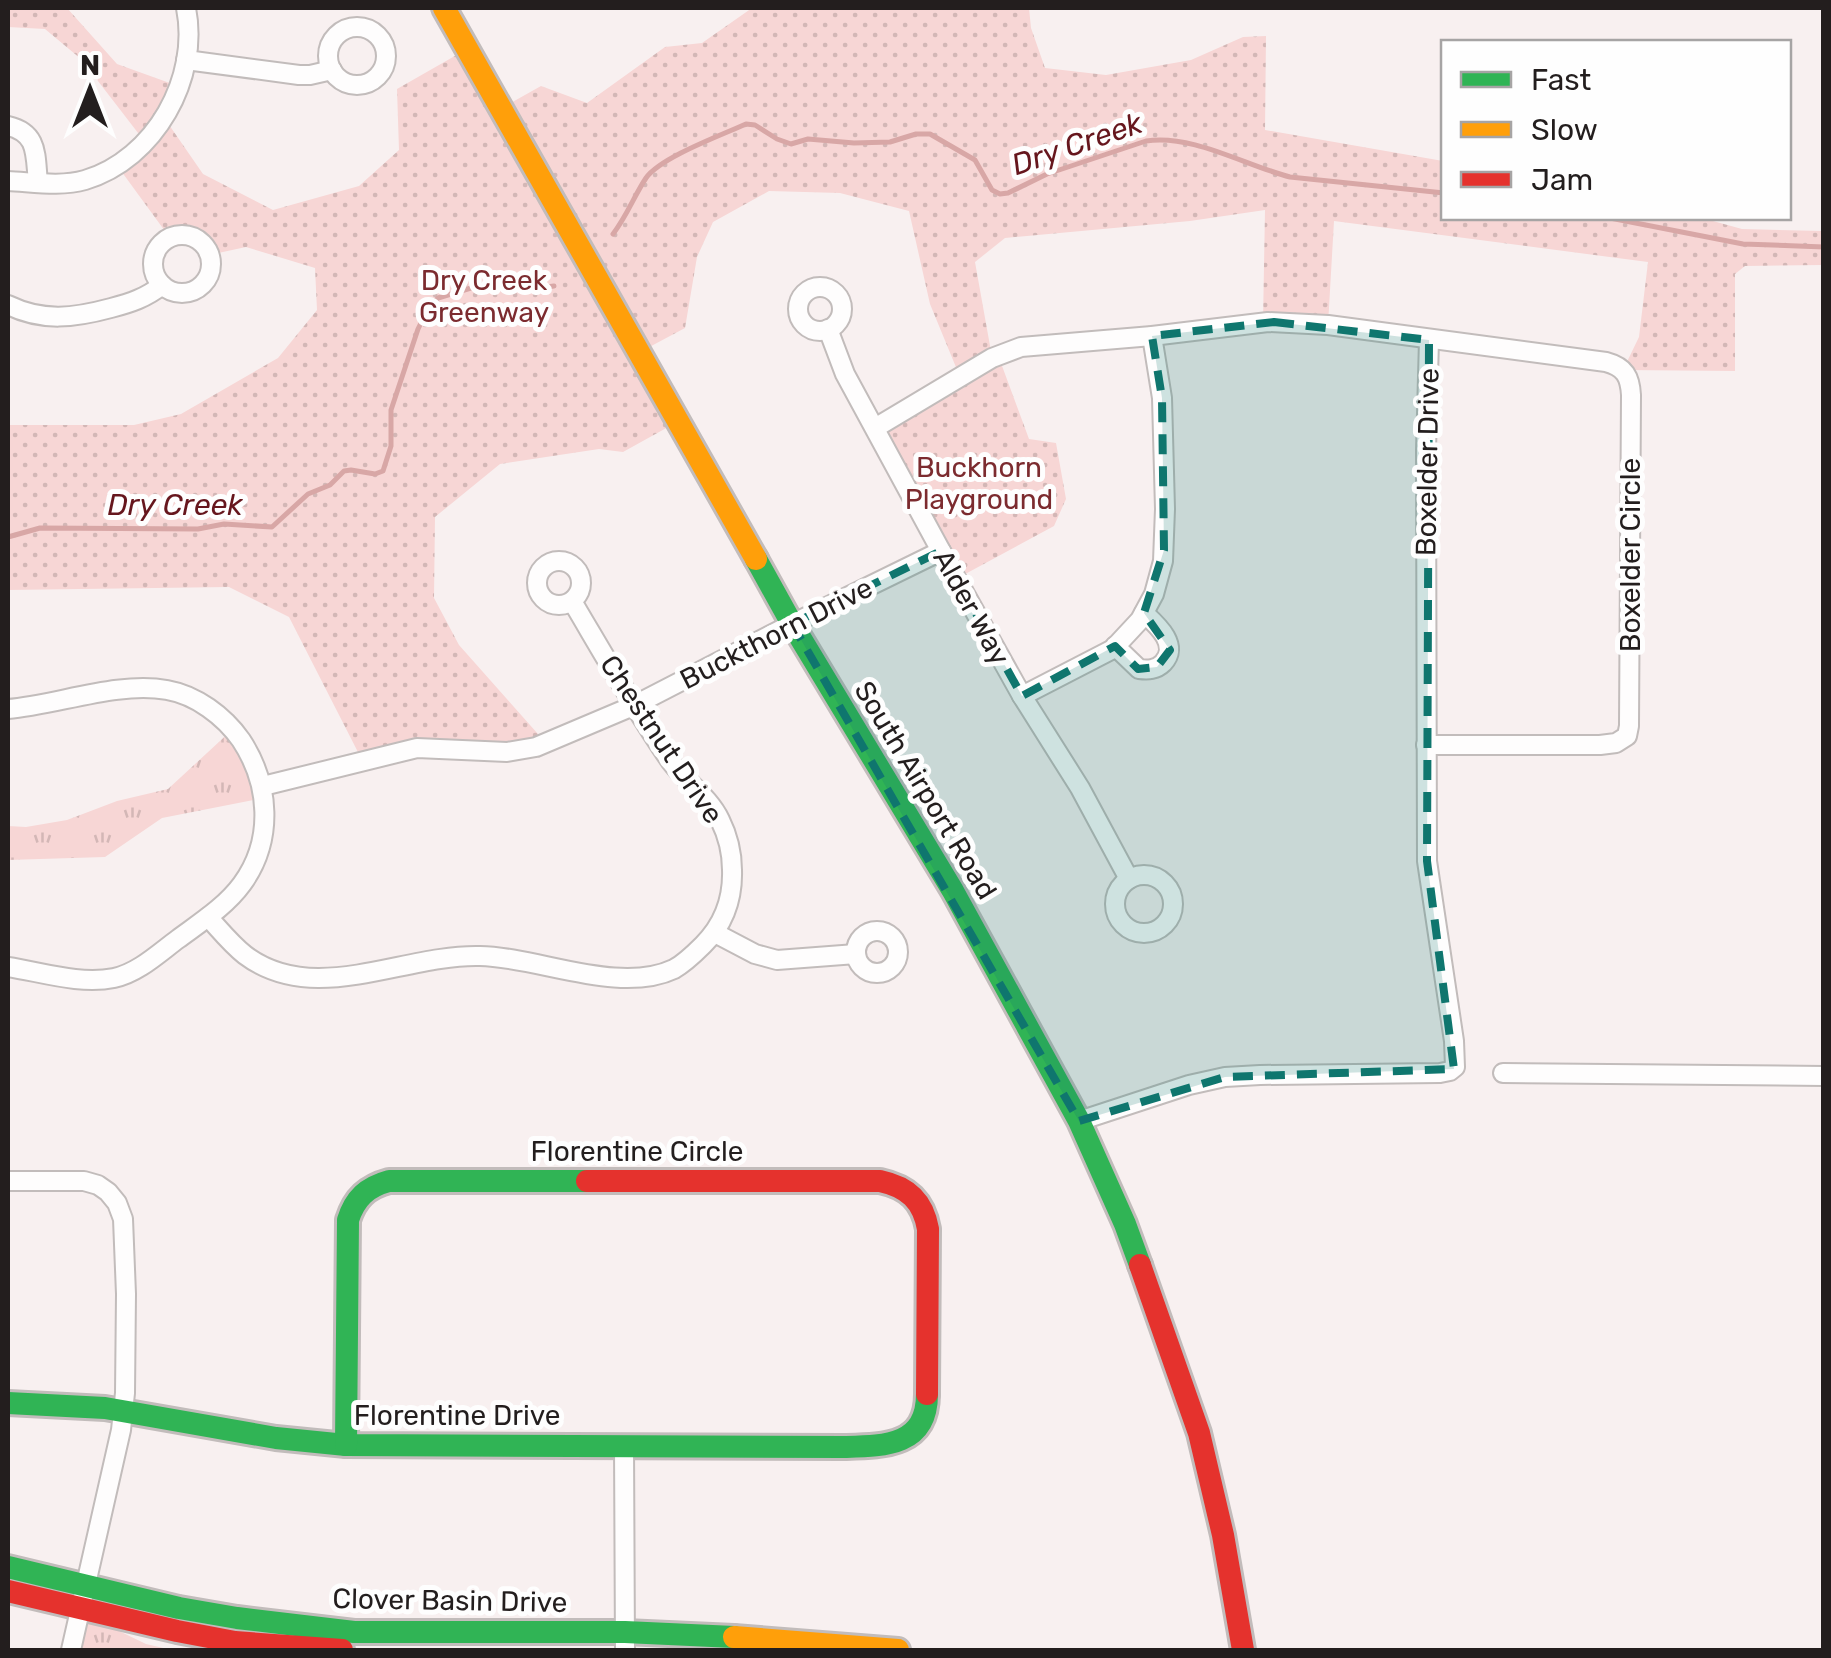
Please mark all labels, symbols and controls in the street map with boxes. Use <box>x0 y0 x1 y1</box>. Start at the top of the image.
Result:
north arrow <box>40 40 140 140</box>
legend <box>1441 40 1791 220</box>
text: N <box>80 49 100 82</box>
text: Fast <box>1531 62 1591 98</box>
water label: Dry Creek <box>1007 105 1147 183</box>
text: Slow <box>1531 112 1598 148</box>
text: Jam <box>1531 162 1593 198</box>
park label: Dry Creek Greenway <box>419 264 549 329</box>
street label: Boxelder Drive <box>1409 368 1446 556</box>
park label: Buckhorn Playground <box>905 451 1053 516</box>
street label: Boxelder Circle <box>1614 458 1647 652</box>
water label: Dry Creek <box>107 487 243 523</box>
street label: Alder Way <box>926 544 1017 671</box>
street label: Buckthorn Drive <box>675 571 878 696</box>
street label: Chestnut Drive <box>593 649 730 830</box>
street label: South Airport Road <box>848 675 1004 905</box>
street label: Florentine Circle <box>530 1135 744 1168</box>
street label: Florentine Drive <box>354 1399 560 1432</box>
street label: Clover Basin Drive <box>332 1582 568 1619</box>

